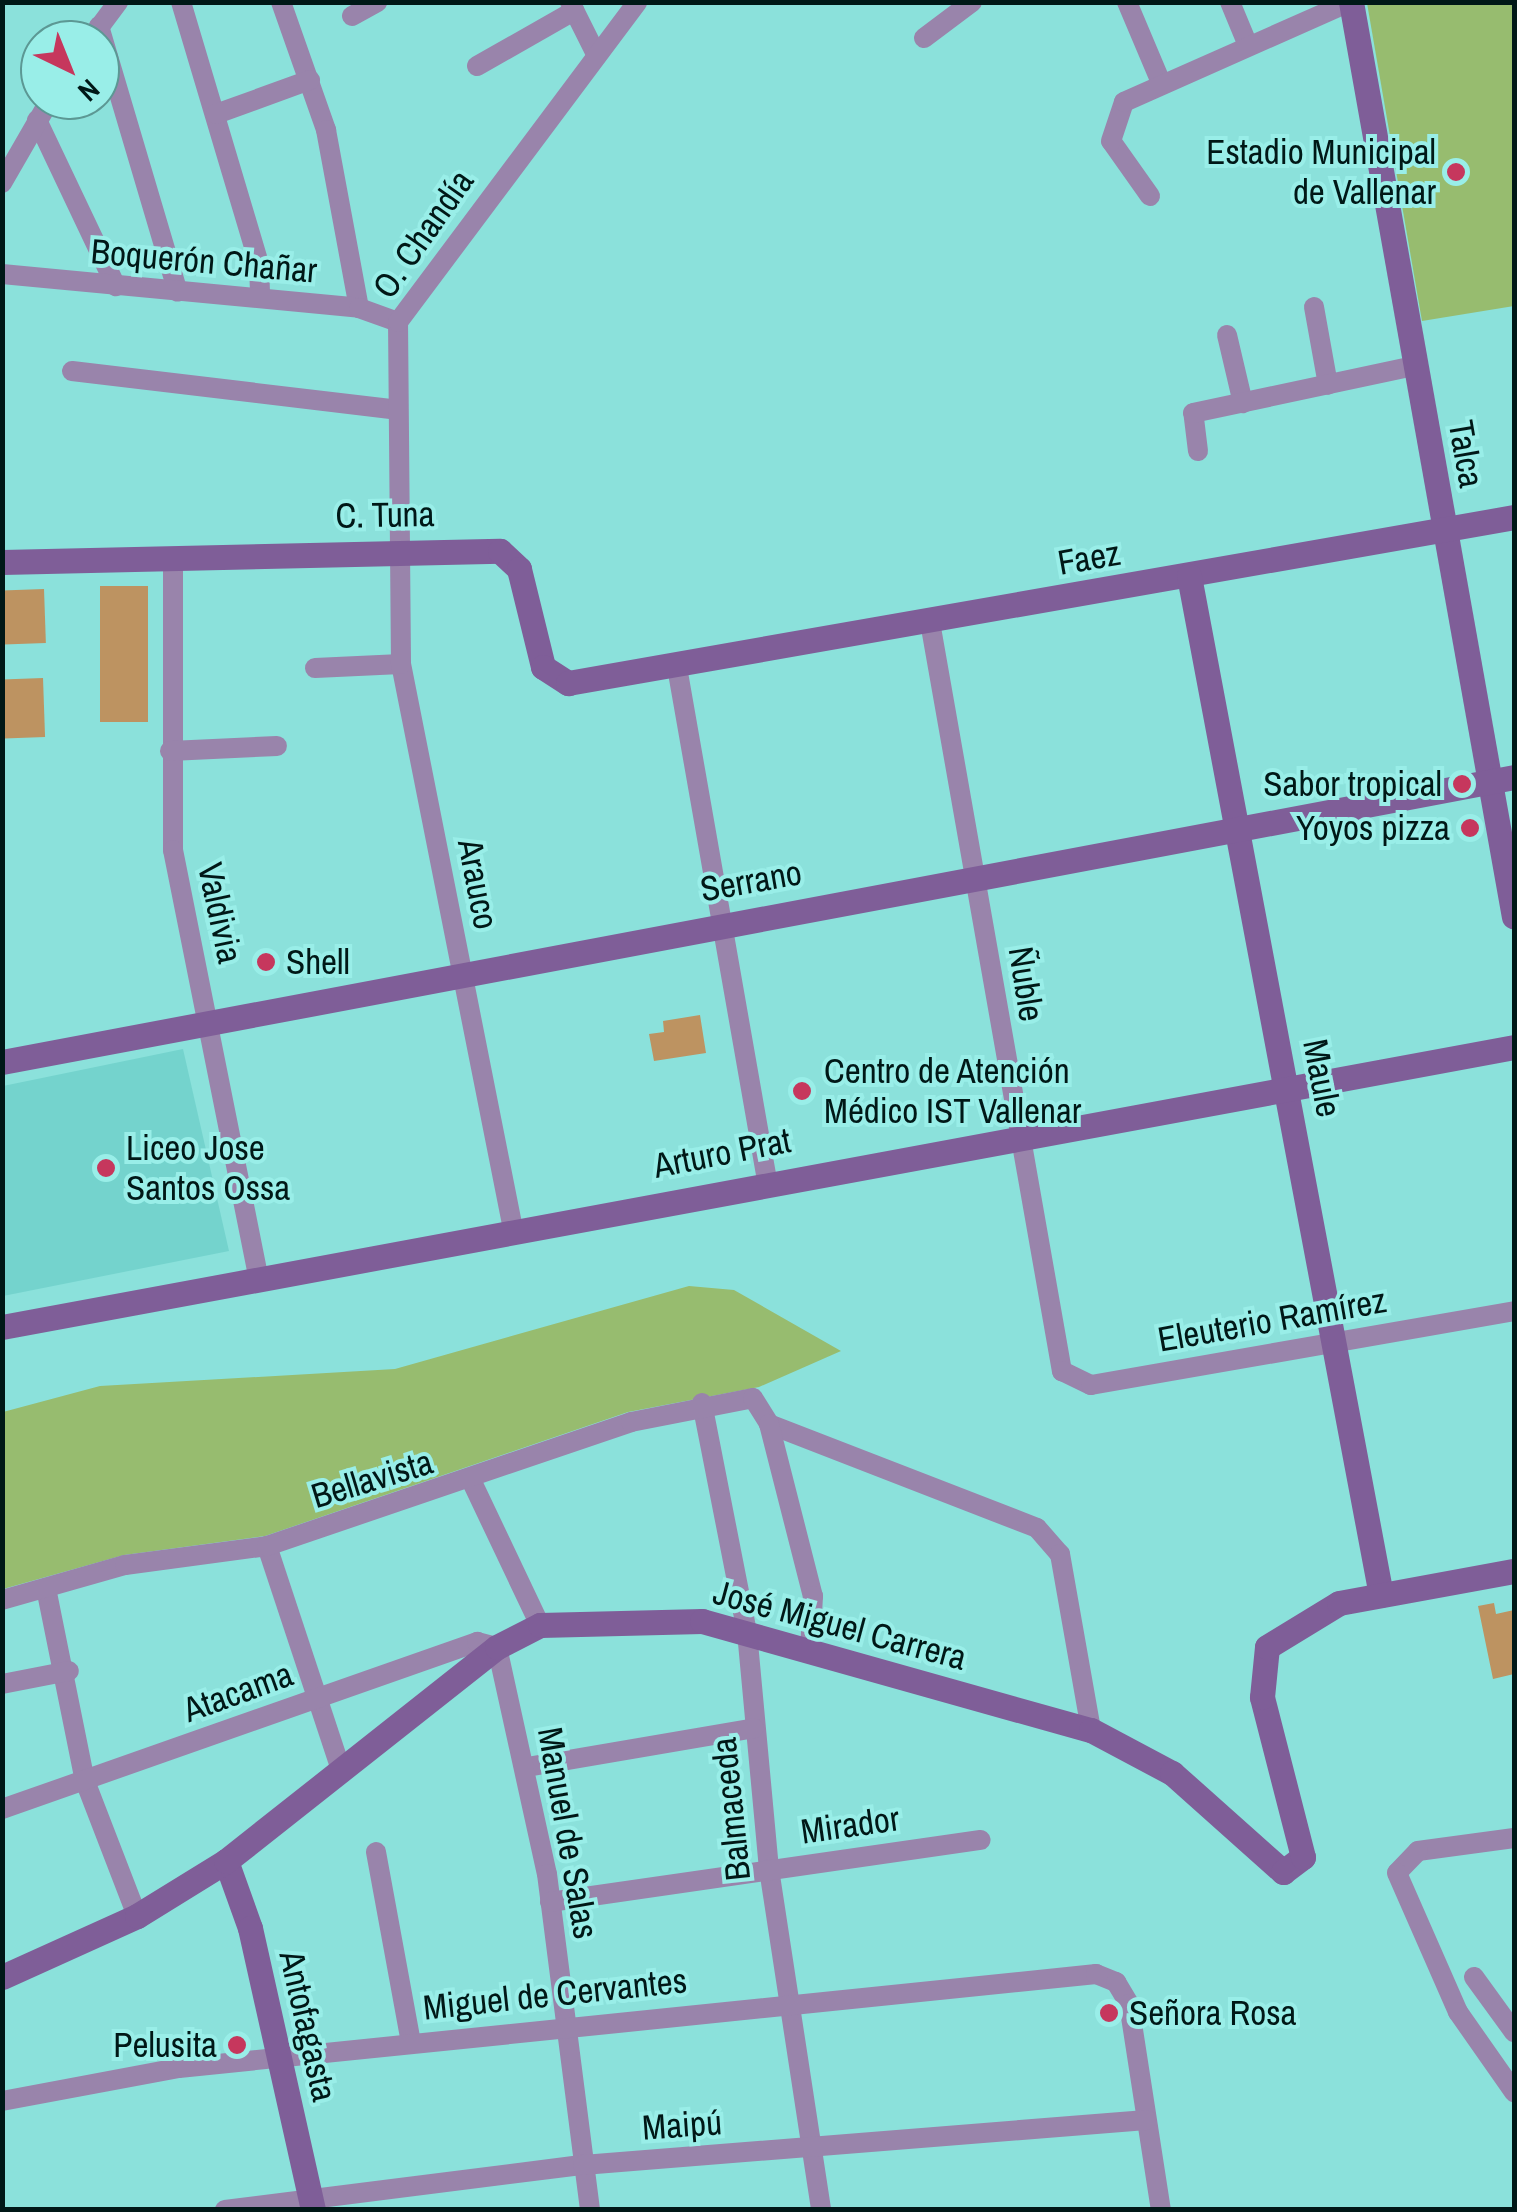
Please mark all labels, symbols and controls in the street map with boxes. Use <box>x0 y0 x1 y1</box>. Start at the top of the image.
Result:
north arrow <box>20 20 120 120</box>
text: N <box>70 71 108 110</box>
place label: Estadio Municipal de Vallenar <box>1206 131 1436 213</box>
marker: Estadio Municipal de Vallenar <box>1445 161 1467 183</box>
street label: O. Chandía <box>364 162 482 306</box>
street label: Boquerón Chañar <box>89 230 319 292</box>
street label: Talca <box>1439 417 1493 491</box>
street label: C. Tuna <box>335 493 435 537</box>
street label: Faez <box>1055 532 1123 584</box>
place label: Sabor tropical <box>1263 763 1442 805</box>
marker: Sabor tropical <box>1451 773 1473 795</box>
place label: Yoyos pizza <box>1296 807 1450 849</box>
marker: Yoyos pizza <box>1459 817 1481 839</box>
street label: Arauco <box>449 835 507 933</box>
street label: Serrano <box>697 851 805 911</box>
street label: Valdivia <box>189 859 251 967</box>
place label: Shell <box>286 941 350 983</box>
street label: Ñuble <box>999 944 1053 1024</box>
marker: Shell <box>255 951 277 973</box>
street label: Maule <box>1294 1036 1350 1120</box>
place label: Centro de Atención Médico IST Vallenar <box>824 1050 1082 1132</box>
marker: Centro de Atención Médico IST Vallenar <box>789 1078 815 1104</box>
street label: Arturo Prat <box>650 1119 794 1187</box>
place label: Liceo Jose Santos Ossa <box>126 1127 290 1209</box>
marker: Liceo Jose Santos Ossa <box>95 1157 117 1179</box>
street label: Eleuterio Ramírez <box>1154 1279 1390 1361</box>
street label: Bellavista <box>306 1441 438 1517</box>
street label: José Miguel Carrera <box>709 1571 971 1679</box>
street label: Atacama <box>178 1653 298 1731</box>
street label: Manuel de Salas <box>529 1724 607 1942</box>
street label: Balmaceda <box>703 1735 759 1883</box>
street label: Mirador <box>798 1797 902 1853</box>
street label: Antofagasta <box>270 1947 346 2105</box>
street label: Miguel de Cervantes <box>421 1959 689 2029</box>
place label: Señora Rosa <box>1129 1992 1297 2034</box>
marker: Señora Rosa <box>1098 2002 1120 2024</box>
place label: Pelusita <box>113 2024 217 2066</box>
marker: Pelusita <box>226 2034 248 2056</box>
street label: Maipú <box>641 2101 723 2149</box>

